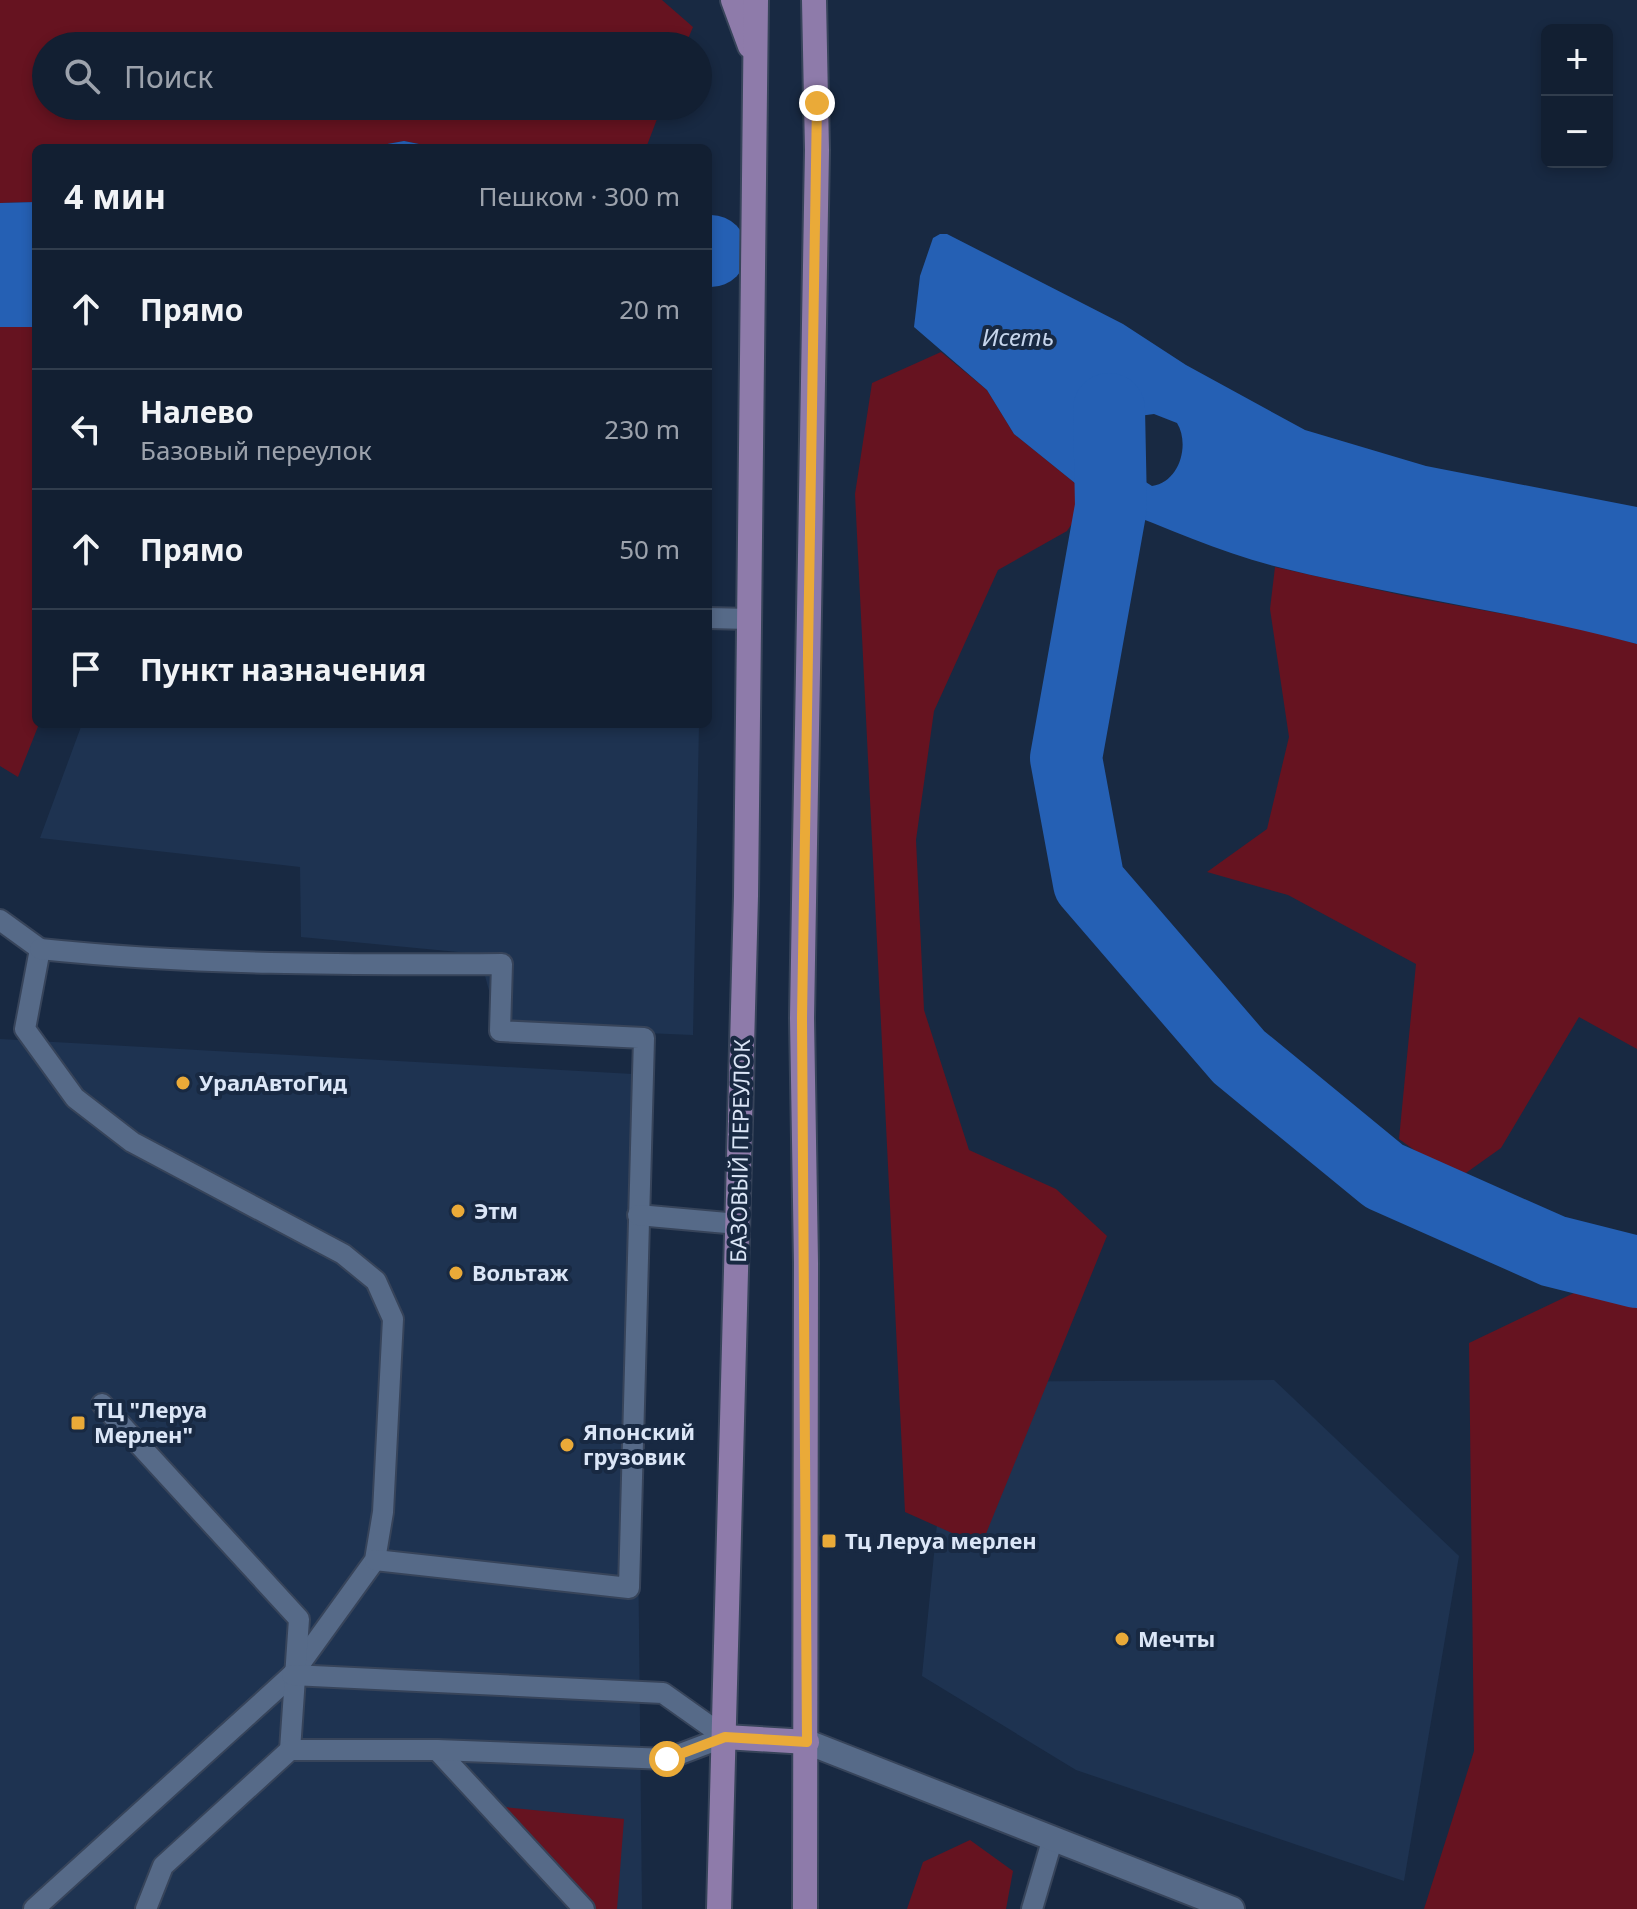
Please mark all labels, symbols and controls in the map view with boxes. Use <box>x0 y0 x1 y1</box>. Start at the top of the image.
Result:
map controls <box>1541 24 1613 168</box>
button: + <box>1541 24 1613 96</box>
search box <box>32 32 712 120</box>
icon: search <box>60 54 104 98</box>
text: Поиск <box>124 56 213 97</box>
route end <box>799 85 835 121</box>
button: − <box>1541 96 1613 168</box>
text: 4 мин <box>64 173 166 219</box>
text: Пешком · 300 m <box>478 178 680 214</box>
icon: ahead <box>64 287 108 331</box>
text: Прямо <box>140 289 244 330</box>
text: 20 m <box>619 291 680 327</box>
water label: Исеть <box>982 320 1054 353</box>
text: Налево <box>140 391 254 432</box>
icon: left <box>64 407 108 451</box>
text: 230 m <box>604 411 680 447</box>
text: Базовый переулок <box>140 432 372 468</box>
icon: ahead <box>64 527 108 571</box>
text: Прямо <box>140 529 244 570</box>
text: 50 m <box>619 531 680 567</box>
icon: arrive <box>64 647 108 691</box>
text: Пункт назначения <box>140 649 426 690</box>
street label: БАЗОВЫЙ ПЕРЕУЛОК <box>722 1039 756 1263</box>
place label: УралАвтоГид <box>199 1067 347 1097</box>
marker: УралАвтоГид <box>174 1074 192 1092</box>
place label: Этм <box>474 1195 518 1225</box>
marker: Этм <box>449 1202 467 1220</box>
place label: Вольтаж <box>472 1257 568 1287</box>
marker: Вольтаж <box>447 1264 465 1282</box>
place label: ТЦ "Леруа Мерлен" <box>94 1394 207 1449</box>
marker: ТЦ "Леруа Мерлен" <box>69 1414 87 1432</box>
place label: Японский грузовик <box>583 1416 695 1471</box>
marker: Японский грузовик <box>558 1436 576 1454</box>
place label: Тц Леруа мерлен <box>845 1525 1037 1555</box>
marker: Тц Леруа мерлен <box>820 1532 838 1550</box>
place label: Мечты <box>1138 1623 1215 1653</box>
marker: Мечты <box>1113 1630 1131 1648</box>
route start <box>649 1741 685 1777</box>

